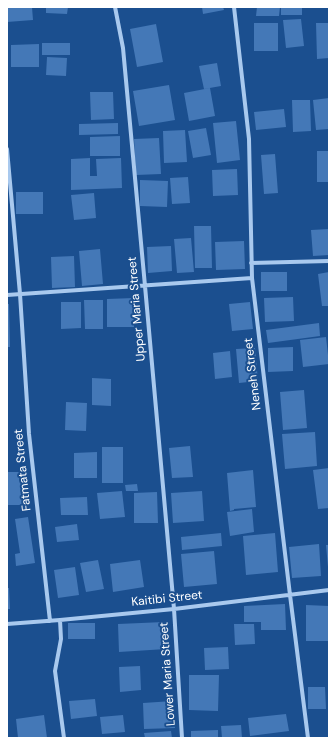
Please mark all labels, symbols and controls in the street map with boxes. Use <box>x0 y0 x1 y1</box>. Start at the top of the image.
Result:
street label: Upper Maria Street <box>125 256 149 362</box>
street label: Neneh Street <box>241 337 265 411</box>
street label: Fatmata Street <box>12 428 34 512</box>
street label: Kaitibi Street <box>131 588 203 610</box>
street label: Lower Maria Street <box>157 622 179 726</box>

